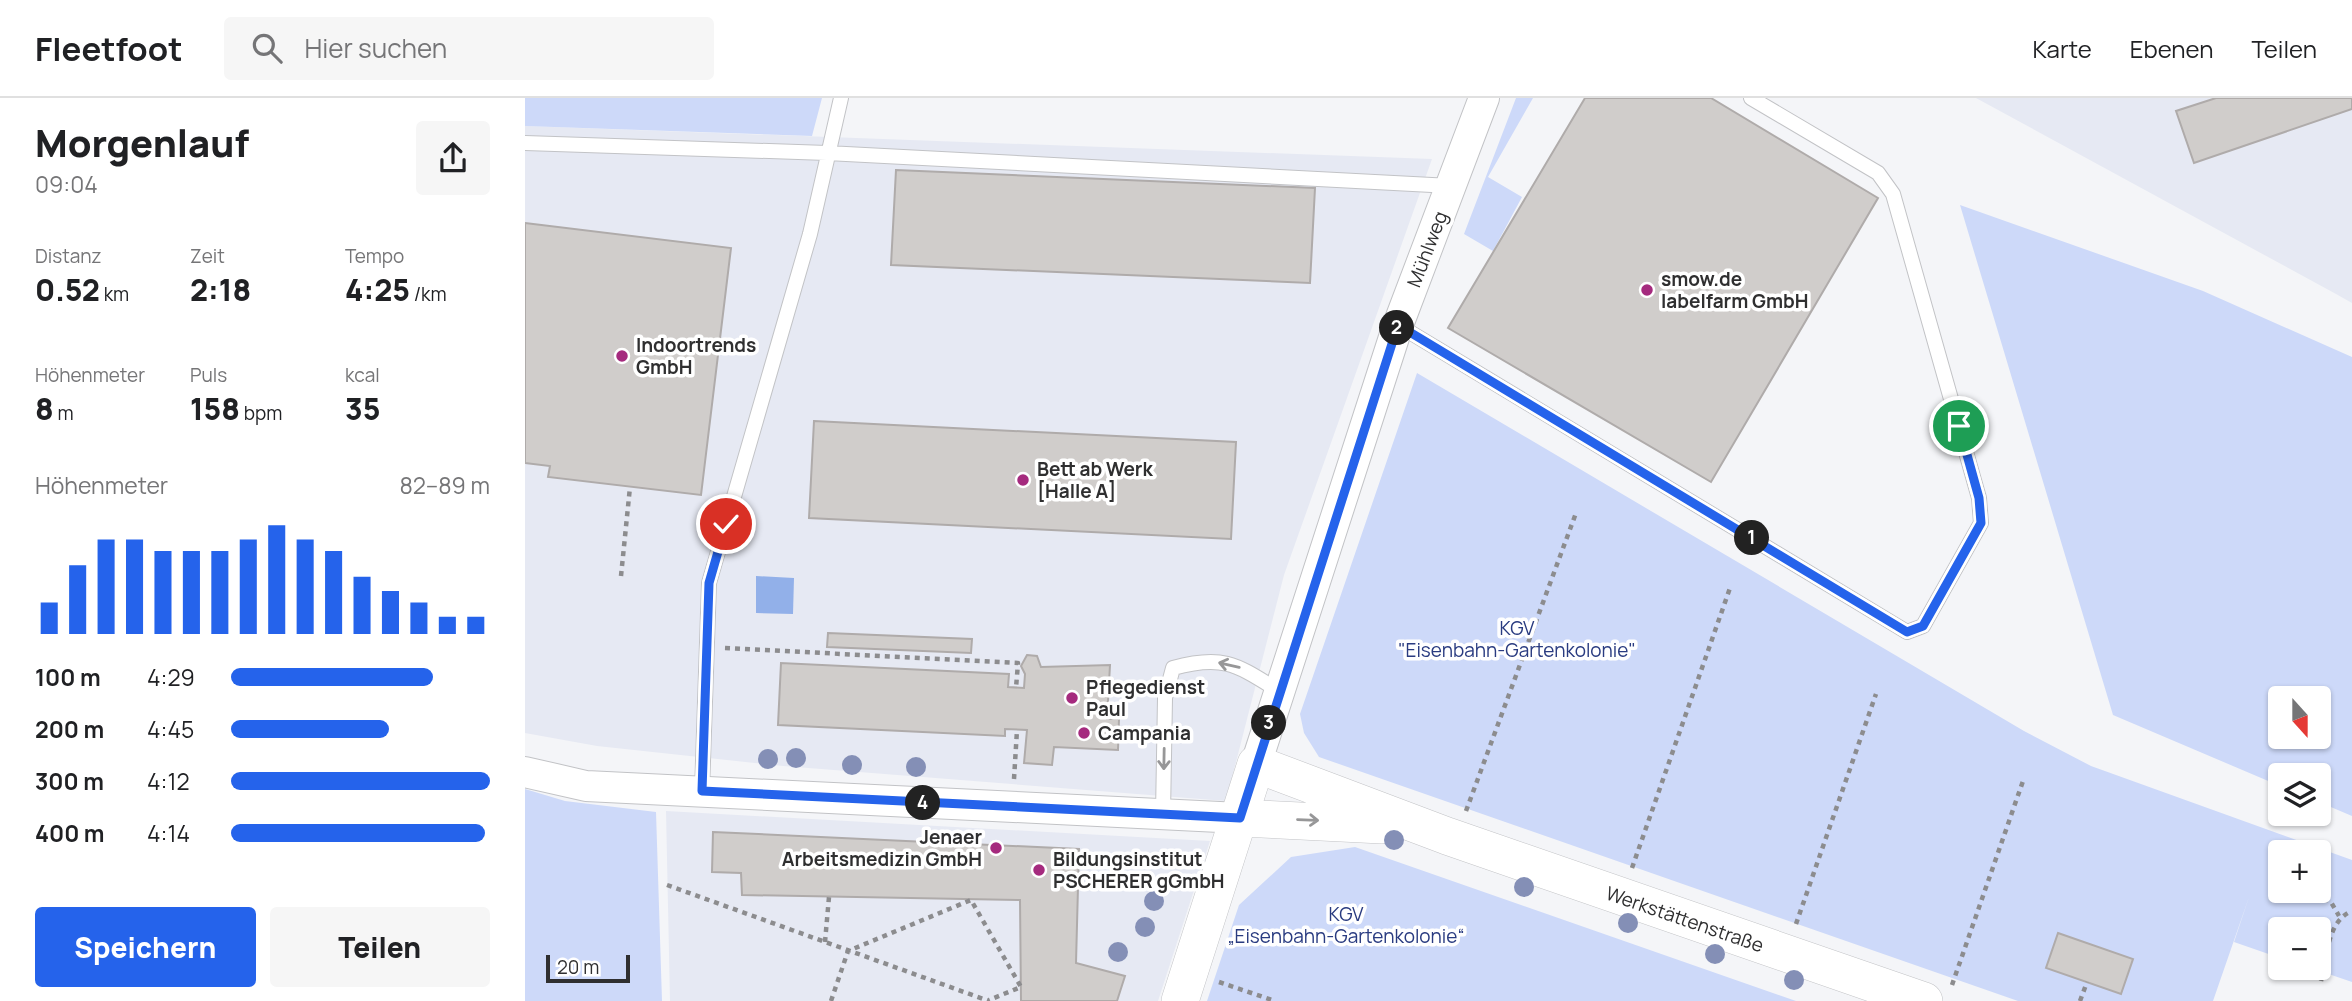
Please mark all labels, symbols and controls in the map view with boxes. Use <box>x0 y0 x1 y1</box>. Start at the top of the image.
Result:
search box <box>224 17 714 80</box>
text: Fleetfoot <box>35 26 182 71</box>
icon: search <box>248 29 286 67</box>
text: Hier suchen <box>304 30 447 66</box>
text: Karte <box>2032 32 2092 65</box>
text: Ebenen <box>2130 32 2213 65</box>
text: Teilen <box>2251 32 2317 65</box>
text: Morgenlauf <box>35 116 249 168</box>
button: share <box>416 121 490 195</box>
text: 09:04 <box>35 168 98 200</box>
street label: Mühlweg <box>1401 207 1453 291</box>
text: Distanz <box>35 243 102 269</box>
text: Zeit <box>190 243 225 269</box>
text: Tempo <box>345 243 404 269</box>
place label: smow.de labelfarm GmbH <box>1661 266 1808 314</box>
text: 0.52 <box>35 269 100 310</box>
text: 2:18 <box>190 269 251 310</box>
text: 4:25 <box>345 269 410 310</box>
text: km <box>100 281 129 307</box>
text: /km <box>410 281 447 307</box>
marker: smow.de labelfarm GmbH <box>1639 282 1655 298</box>
pin: 2 <box>1379 310 1415 345</box>
text: 2 <box>1391 314 1402 340</box>
place label: Indoortrends GmbH <box>636 332 756 380</box>
marker: Indoortrends GmbH <box>614 348 630 364</box>
text: Höhenmeter <box>35 362 145 388</box>
text: Puls <box>190 362 227 388</box>
text: kcal <box>345 362 380 388</box>
text: 8 <box>35 388 54 429</box>
text: 158 <box>190 388 240 429</box>
text: 35 <box>345 388 380 429</box>
pin <box>1929 396 1989 456</box>
text: m <box>54 400 74 426</box>
text: bpm <box>240 400 282 426</box>
icon: arrive <box>1940 407 1978 445</box>
place label: Bett ab Werk [Halle A] <box>1037 456 1153 504</box>
text: Höhenmeter <box>35 469 168 501</box>
text: 82–89 m <box>399 469 490 501</box>
marker: Bett ab Werk [Halle A] <box>1015 472 1031 488</box>
pin <box>696 494 756 554</box>
icon: check <box>707 505 745 543</box>
pin: 1 <box>1735 520 1769 556</box>
text: 1 <box>1747 524 1756 550</box>
park label: KGV "Eisenbahn-Gartenkolonie" <box>1398 615 1636 663</box>
one-way arrow <box>1218 658 1241 671</box>
text: 100 m <box>35 661 101 693</box>
text: 4:29 <box>147 661 195 693</box>
place label: Pflegedienst Paul <box>1086 674 1205 722</box>
north arrow <box>2268 686 2331 749</box>
map controls <box>2268 686 2331 980</box>
marker: Pflegedienst Paul <box>1064 690 1080 706</box>
pin: 3 <box>1251 706 1287 740</box>
text: 3 <box>1263 709 1274 735</box>
text: 200 m <box>35 713 104 745</box>
text: 4:45 <box>147 713 194 745</box>
place label: Campania <box>1098 720 1191 746</box>
marker: Campania <box>1076 725 1092 741</box>
one-way arrow <box>1157 748 1170 771</box>
button: layers <box>2268 763 2331 826</box>
text: 300 m <box>35 765 104 797</box>
text: 4:12 <box>147 765 190 797</box>
pin: 4 <box>905 786 941 820</box>
text: 4 <box>917 789 928 815</box>
one-way arrow <box>1296 813 1319 826</box>
text: 400 m <box>35 817 105 849</box>
text: 4:14 <box>147 817 190 849</box>
place label: Jenaer Arbeitsmedizin GmbH <box>782 824 982 872</box>
marker: Jenaer Arbeitsmedizin GmbH <box>988 840 1004 856</box>
button: + <box>2268 840 2331 903</box>
place label: Bildungsinstitut PSCHERER gGmbH <box>1053 846 1225 894</box>
marker: Bildungsinstitut PSCHERER gGmbH <box>1031 862 1047 878</box>
street label: Werkstättenstraße <box>1603 880 1767 958</box>
park label: KGV „Eisenbahn-Gartenkolonie“ <box>1228 901 1464 949</box>
button: Speichern <box>35 907 256 987</box>
button: Teilen <box>270 907 490 987</box>
button: − <box>2268 917 2331 980</box>
scale bar <box>546 952 630 984</box>
text: 20 m <box>557 954 599 980</box>

